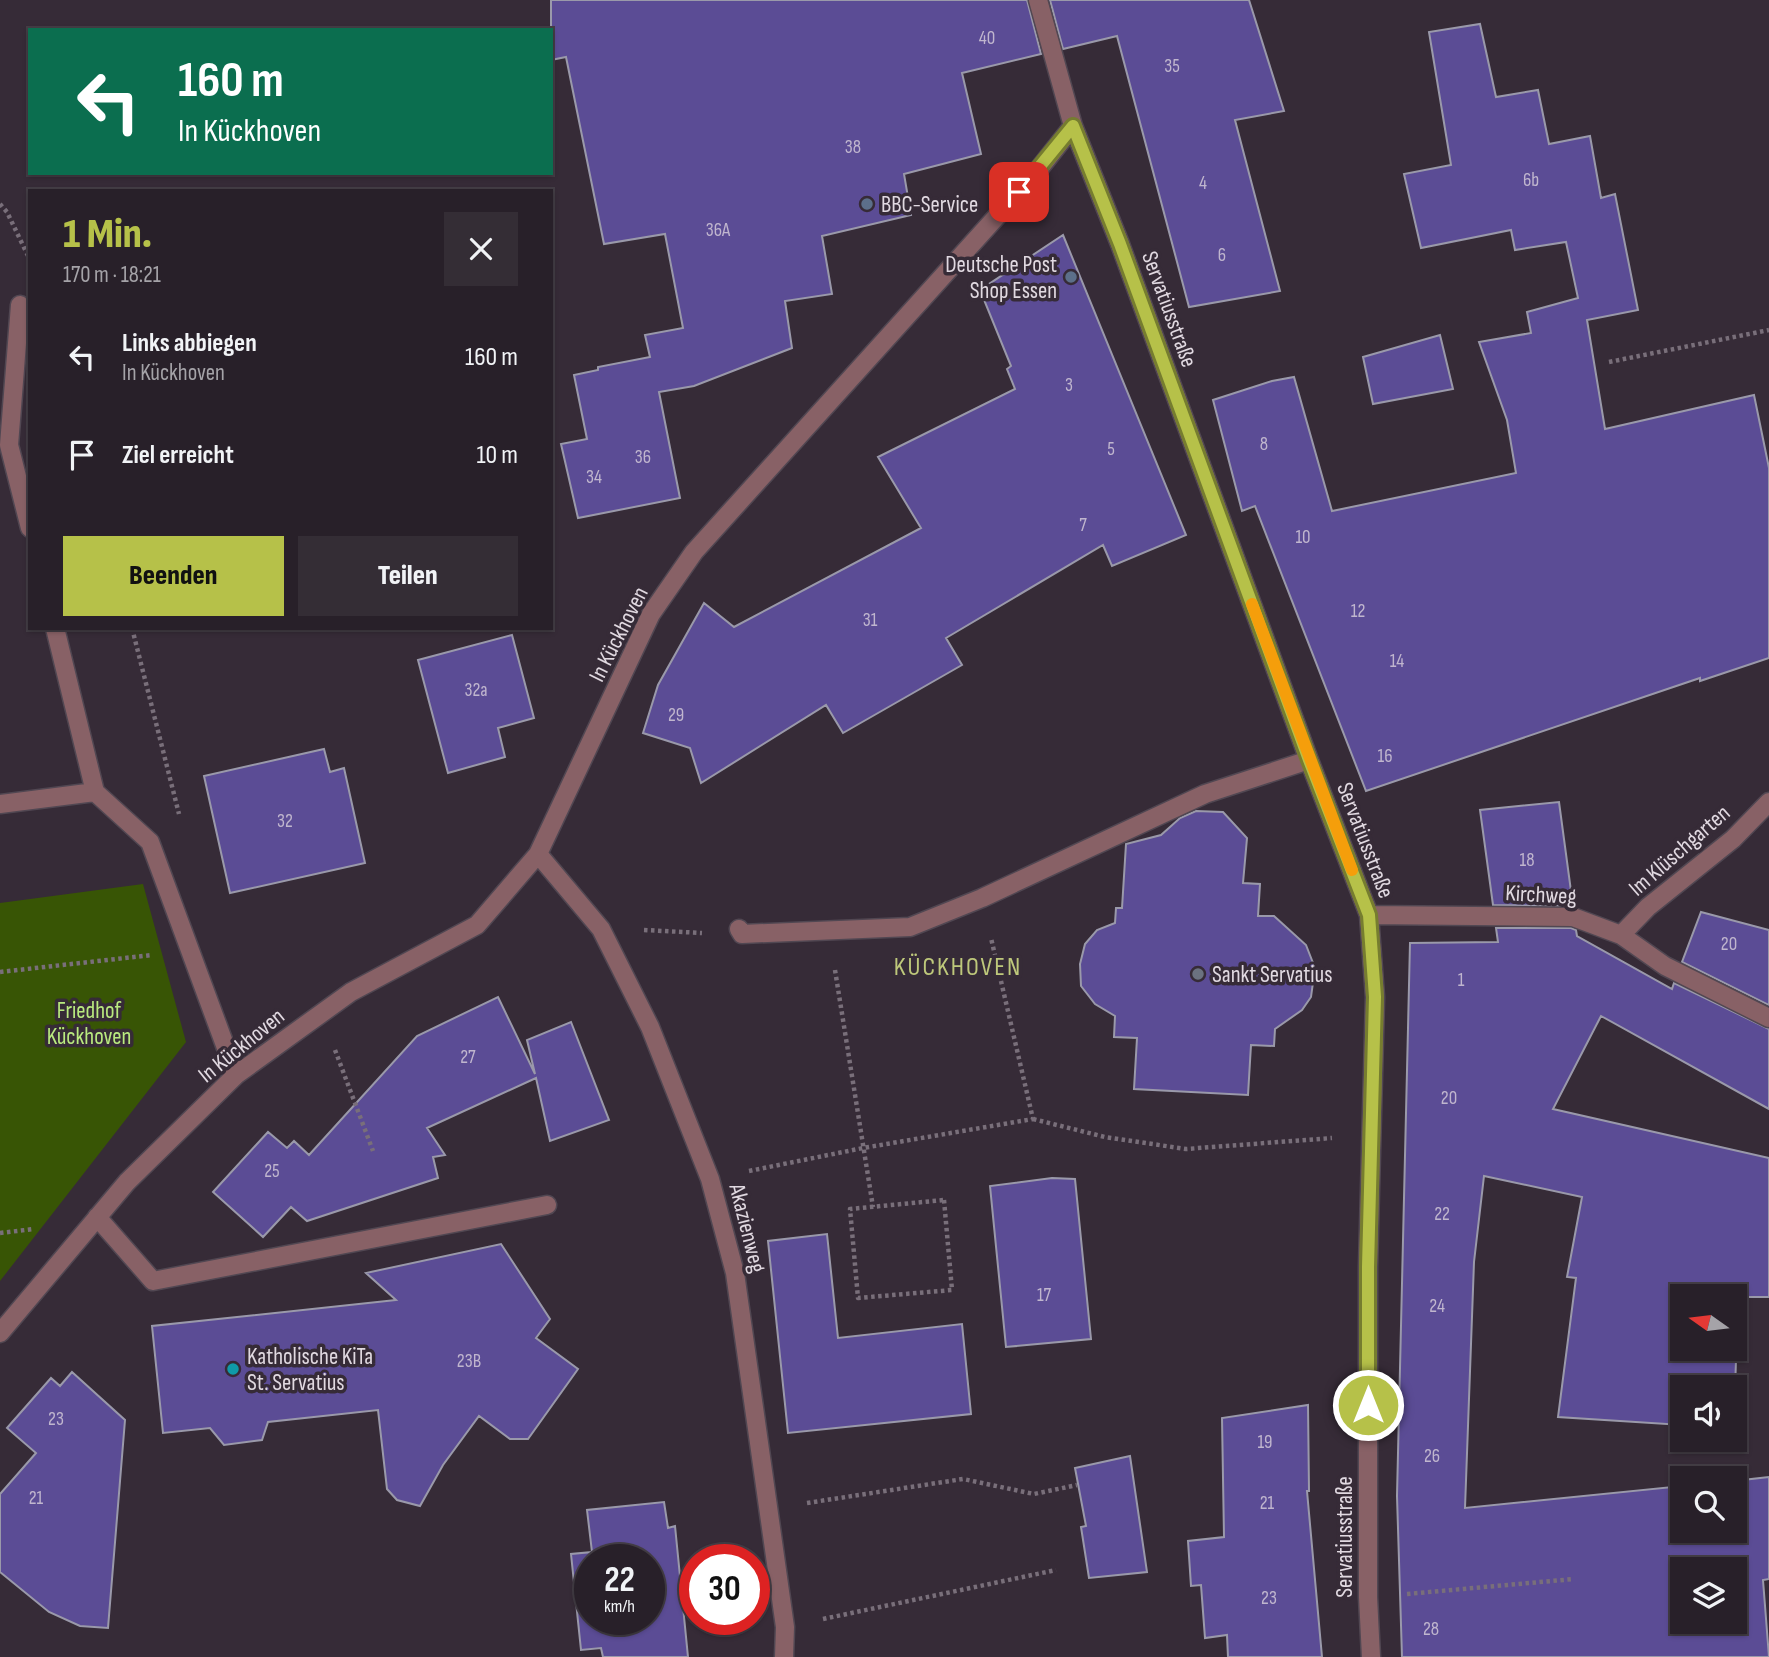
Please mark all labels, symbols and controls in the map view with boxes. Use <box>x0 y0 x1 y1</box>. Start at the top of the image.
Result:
house number: 40 <box>979 27 995 50</box>
text: 160 m <box>178 52 284 111</box>
house number: 35 <box>1164 55 1180 78</box>
icon: left <box>63 56 154 147</box>
text: In Kückhoven <box>178 112 321 151</box>
house number: 38 <box>845 136 861 159</box>
pin <box>989 162 1049 222</box>
house number: 6b <box>1523 169 1539 192</box>
house number: 4 <box>1199 172 1207 195</box>
icon: arrive <box>1000 173 1038 211</box>
place label: BBC-Service <box>881 191 978 219</box>
marker: BBC-Service <box>859 196 875 212</box>
text: 1 Min. <box>63 209 152 260</box>
button: close <box>444 212 518 286</box>
house number: 36A <box>706 219 731 242</box>
house number: 6 <box>1218 244 1226 267</box>
street label: Servatiusstraße <box>1135 247 1203 371</box>
place label: Deutsche Post Shop Essen <box>945 251 1057 305</box>
text: 170 m · 18:21 <box>63 261 161 289</box>
marker: Deutsche Post Shop Essen <box>1063 269 1079 285</box>
text: Links abbiegen <box>122 328 257 359</box>
icon: left <box>63 338 101 376</box>
text: 160 m <box>465 342 518 373</box>
text: In Kückhoven <box>122 359 225 387</box>
house number: 3 <box>1065 374 1073 397</box>
house number: 8 <box>1260 433 1268 456</box>
icon: arrive <box>63 436 101 474</box>
house number: 5 <box>1107 438 1115 461</box>
text: Ziel erreicht <box>122 440 234 471</box>
text: 10 m <box>476 440 518 471</box>
house number: 36 <box>635 446 651 469</box>
house number: 34 <box>586 466 602 489</box>
house number: 7 <box>1079 514 1087 537</box>
house number: 10 <box>1295 526 1311 549</box>
button: Beenden <box>63 536 284 616</box>
button: Teilen <box>298 536 518 616</box>
street label: In Kückhoven <box>583 582 655 687</box>
house number: 12 <box>1351 600 1365 623</box>
house number: 31 <box>863 609 878 632</box>
house number: 14 <box>1390 650 1404 673</box>
house number: 32a <box>464 679 488 702</box>
house number: 29 <box>668 704 684 727</box>
house number: 16 <box>1378 745 1392 768</box>
street label: Servatiusstraße <box>1330 779 1400 902</box>
street label: Im Klüschgarten <box>1623 799 1736 902</box>
house number: 32 <box>277 810 293 833</box>
house number: 18 <box>1520 849 1534 872</box>
street label: Kirchweg <box>1505 879 1577 911</box>
house number: 20 <box>1721 933 1737 956</box>
district label: KÜCKHOVEN <box>894 952 1022 983</box>
place label: Sankt Servatius <box>1212 961 1332 989</box>
marker: Sankt Servatius <box>1190 966 1206 982</box>
house number: 1 <box>1458 969 1465 992</box>
park label: Friedhof Kückhoven <box>47 997 131 1051</box>
street label: In Kückhoven <box>193 1003 290 1089</box>
house number: 27 <box>460 1046 476 1069</box>
house number: 20 <box>1441 1087 1457 1110</box>
house number: 25 <box>264 1160 280 1183</box>
street label: Akazienweg <box>722 1180 772 1276</box>
house number: 22 <box>1434 1203 1450 1226</box>
house number: 17 <box>1037 1284 1052 1307</box>
north arrow <box>1670 1284 1746 1362</box>
map controls <box>1670 1284 1747 1634</box>
house number: 24 <box>1429 1295 1445 1318</box>
place label: Katholische KiTa St. Servatius <box>247 1343 373 1397</box>
house number: 23B <box>457 1350 481 1373</box>
marker: Katholische KiTa St. Servatius <box>225 1361 241 1377</box>
position arrow <box>1331 1368 1405 1442</box>
button: sound <box>1670 1375 1747 1452</box>
house number: 23 <box>48 1408 64 1431</box>
house number: 19 <box>1257 1431 1273 1454</box>
house number: 26 <box>1424 1445 1440 1468</box>
button: search <box>1670 1466 1747 1543</box>
street label: Servatiusstraße <box>1331 1476 1359 1598</box>
house number: 21 <box>29 1487 44 1510</box>
house number: 21 <box>1260 1492 1275 1515</box>
speed limit sign: 30 <box>679 1544 770 1635</box>
button: layers <box>1670 1557 1747 1634</box>
text: 22 <box>604 1559 635 1602</box>
house number: 23 <box>1261 1587 1277 1610</box>
text: km/h <box>604 1596 635 1617</box>
house number: 28 <box>1423 1618 1439 1641</box>

